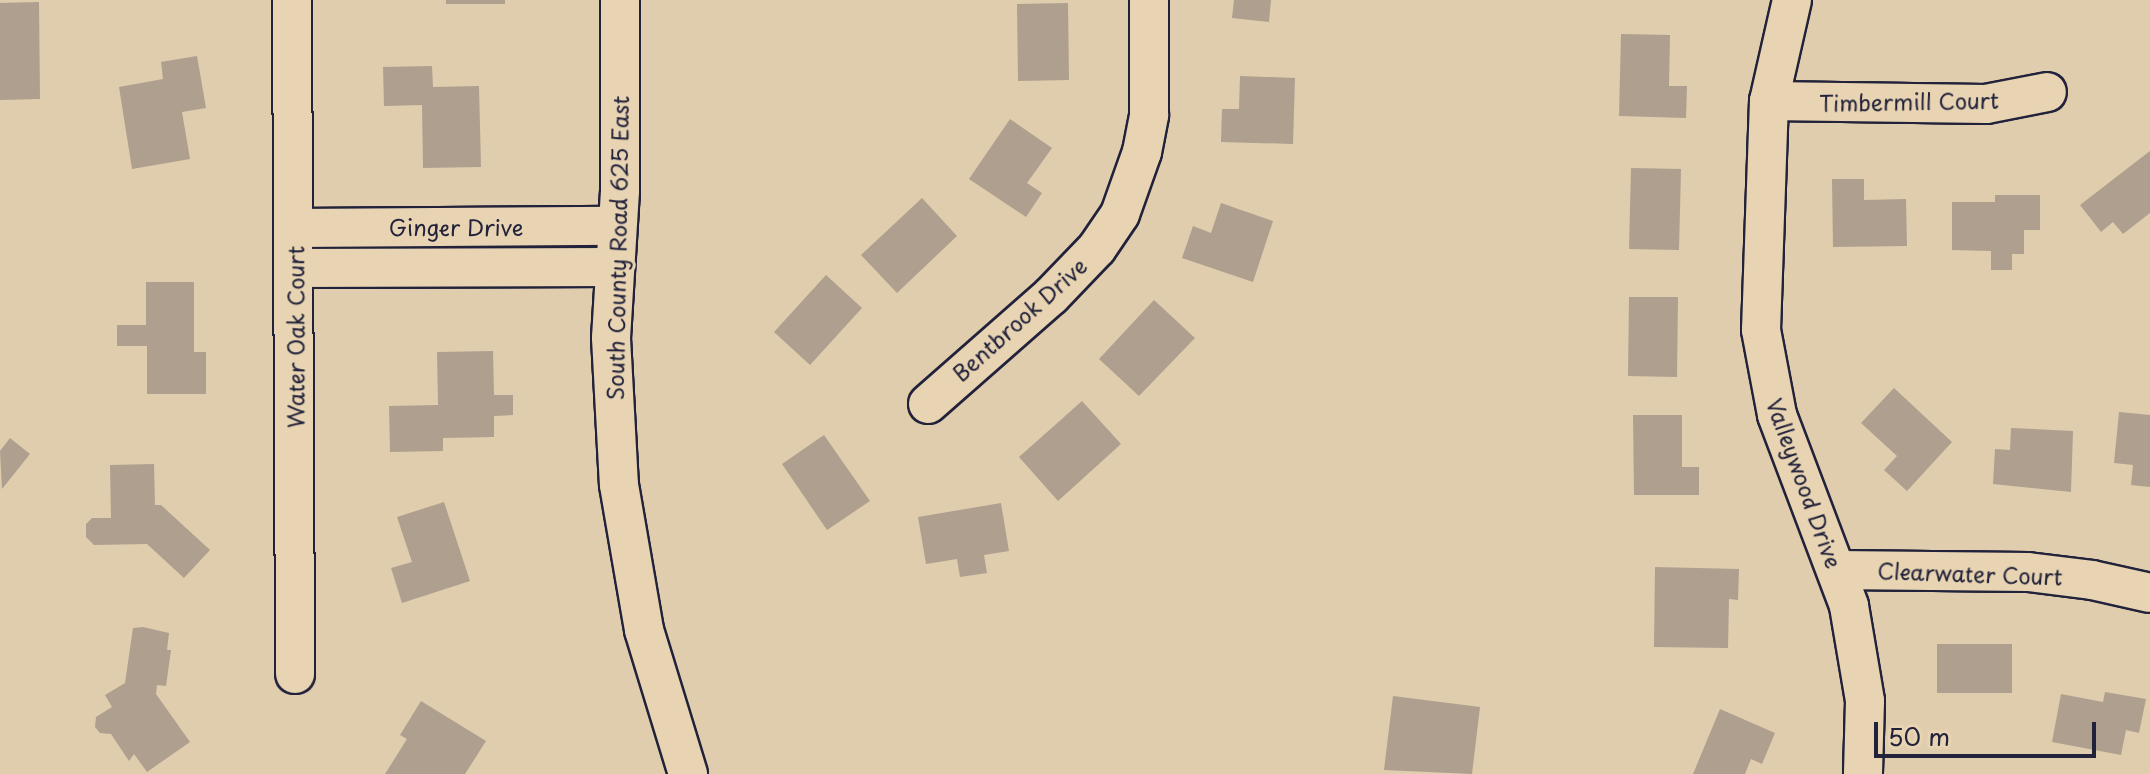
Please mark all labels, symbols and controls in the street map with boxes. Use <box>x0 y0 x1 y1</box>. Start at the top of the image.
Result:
street label: Timbermill Court <box>1819 86 1999 116</box>
street label: South County Road 625 East <box>601 95 633 401</box>
street label: Ginger Drive <box>388 214 524 240</box>
street label: Water Oak Court <box>282 244 308 430</box>
street label: Bentbrook Drive <box>946 251 1092 387</box>
street label: Valleywood Drive <box>1762 394 1848 572</box>
street label: Clearwater Court <box>1876 557 2064 589</box>
scale bar <box>1878 706 2100 756</box>
text: 50 m <box>1888 718 1950 754</box>

